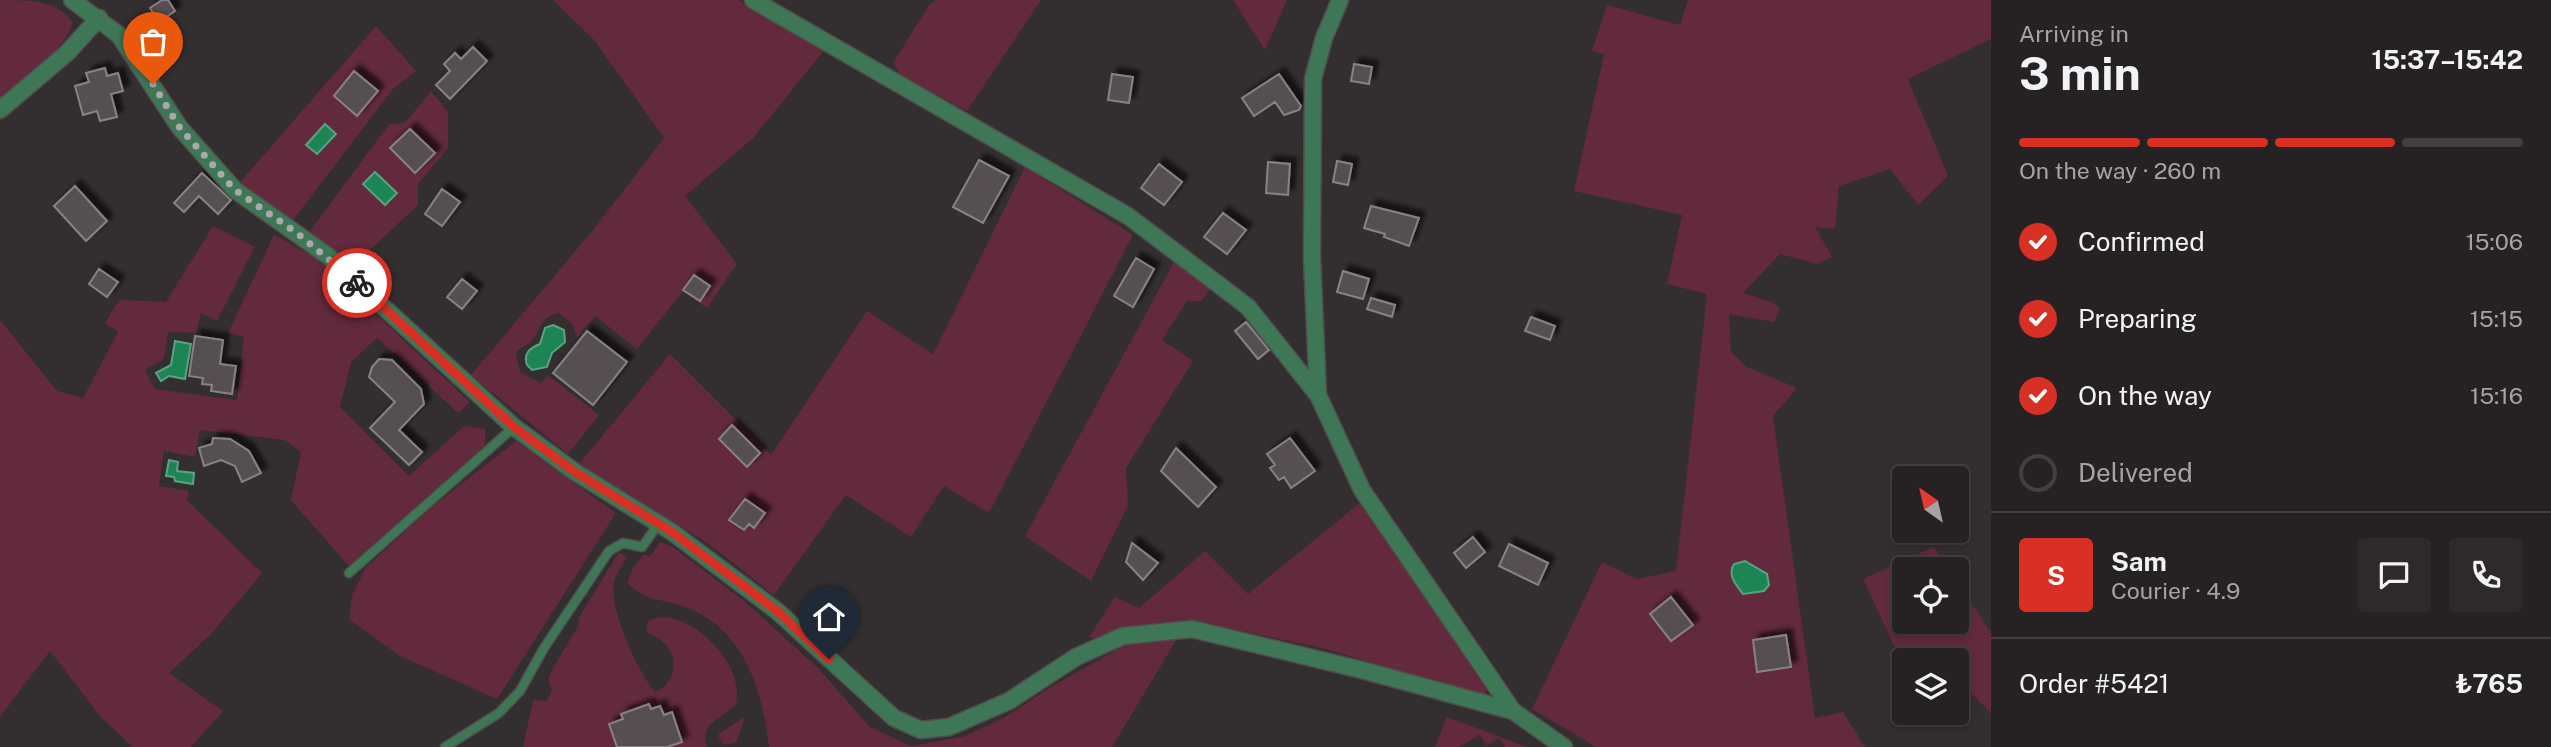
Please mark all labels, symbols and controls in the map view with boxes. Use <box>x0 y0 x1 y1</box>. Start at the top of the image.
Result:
pin <box>123 12.0 183 84</box>
text: Arriving in <box>2019 20 2129 47</box>
icon: bag <box>134 23 172 61</box>
text: 15:37–15:42 <box>2371 44 2523 75</box>
text: 3 min <box>2019 46 2141 100</box>
text: On the way · 260 m <box>2019 157 2221 184</box>
icon: check <box>2019 223 2057 261</box>
text: Confirmed <box>2078 226 2205 257</box>
text: 15:06 <box>2465 228 2523 255</box>
courier <box>322 248 392 318</box>
icon: bike <box>338 264 376 302</box>
icon: check <box>2019 300 2057 338</box>
text: Preparing <box>2078 303 2197 334</box>
text: 15:15 <box>2470 305 2523 332</box>
icon: check <box>2019 377 2057 415</box>
text: On the way <box>2078 380 2212 411</box>
text: 15:16 <box>2470 382 2523 409</box>
text: Delivered <box>2078 457 2193 488</box>
north arrow <box>1892 466 1969 542</box>
map controls <box>1892 466 1969 725</box>
button: chat <box>2357 538 2431 612</box>
button: phone <box>2449 538 2523 612</box>
text: Sam <box>2111 546 2167 577</box>
button: locate <box>1892 557 1969 634</box>
text: S <box>2047 560 2065 591</box>
text: Courier · 4.9 <box>2111 577 2240 604</box>
pin <box>799 587 859 659</box>
icon: home <box>810 598 848 636</box>
button: layers <box>1892 648 1969 725</box>
text: Order #5421 <box>2019 668 2169 699</box>
text: ₺765 <box>2455 668 2523 699</box>

